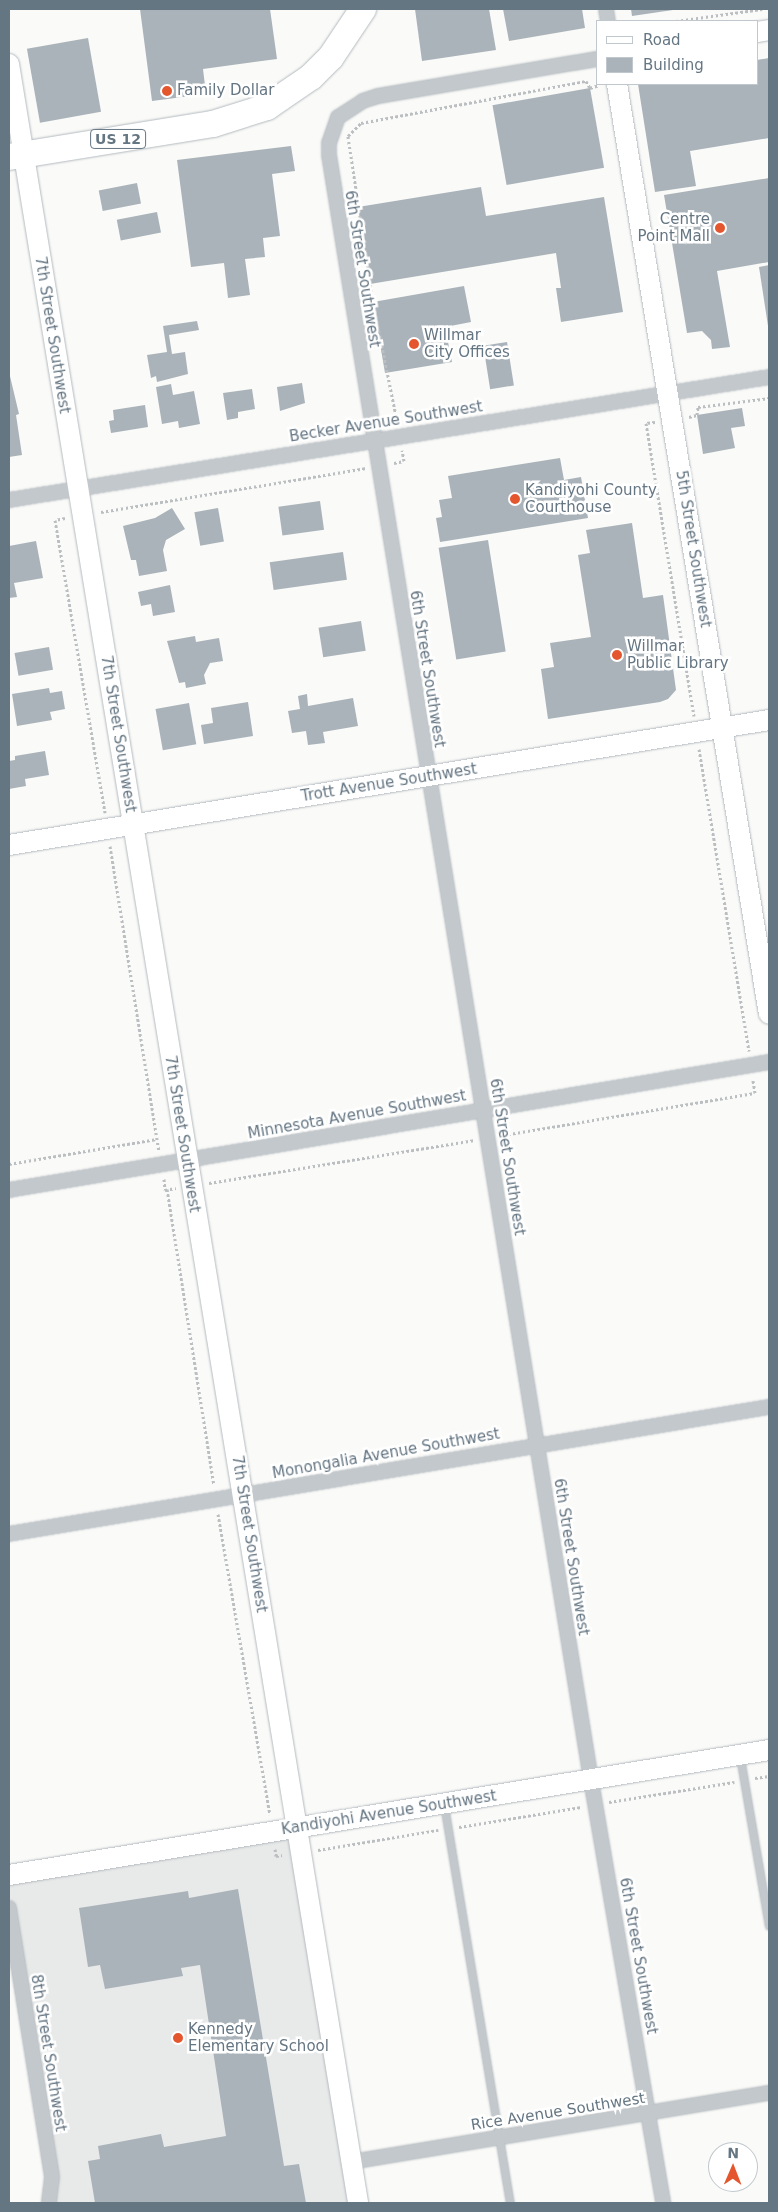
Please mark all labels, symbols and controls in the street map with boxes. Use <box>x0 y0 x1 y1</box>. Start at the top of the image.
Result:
legend <box>596 20 758 85</box>
text: Road <box>643 31 681 49</box>
text: Building <box>643 56 704 74</box>
place label: Family Dollar <box>177 82 274 100</box>
marker: Family Dollar <box>161 85 173 97</box>
road number: US 12 <box>89 128 147 150</box>
street label: 6th Street Southwest <box>341 189 383 349</box>
place label: Centre Point Mall <box>638 210 710 245</box>
marker: Centre Point Mall <box>714 222 726 234</box>
street label: 7th Street Southwest <box>31 255 73 415</box>
place label: Willmar City Offices <box>424 326 510 361</box>
marker: Willmar City Offices <box>408 338 420 350</box>
street label: Becker Avenue Southwest <box>288 398 484 446</box>
street label: 5th Street Southwest <box>672 469 714 629</box>
place label: Kandiyohi County Courthouse <box>525 481 657 516</box>
marker: Kandiyohi County Courthouse <box>509 493 521 505</box>
street label: 6th Street Southwest <box>406 589 448 749</box>
place label: Willmar Public Library <box>627 637 729 672</box>
marker: Willmar Public Library <box>611 649 623 661</box>
street label: 7th Street Southwest <box>97 654 139 814</box>
street label: Trott Avenue Southwest <box>300 760 478 806</box>
street label: 7th Street Southwest <box>161 1054 203 1214</box>
street label: 6th Street Southwest <box>486 1077 528 1237</box>
street label: Minnesota Avenue Southwest <box>246 1087 468 1143</box>
street label: Monongalia Avenue Southwest <box>271 1425 501 1483</box>
street label: 7th Street Southwest <box>228 1454 270 1614</box>
street label: 6th Street Southwest <box>550 1477 592 1637</box>
street label: Kandiyohi Avenue Southwest <box>280 1787 498 1839</box>
street label: 6th Street Southwest <box>615 1876 661 2036</box>
street label: 8th Street Southwest <box>27 1973 69 2133</box>
place label: Kennedy Elementary School <box>188 2020 329 2055</box>
marker: Kennedy Elementary School <box>172 2032 184 2044</box>
street label: Rice Avenue Southwest <box>470 2089 646 2135</box>
north arrow <box>708 2142 758 2192</box>
text: N <box>727 2145 739 2161</box>

